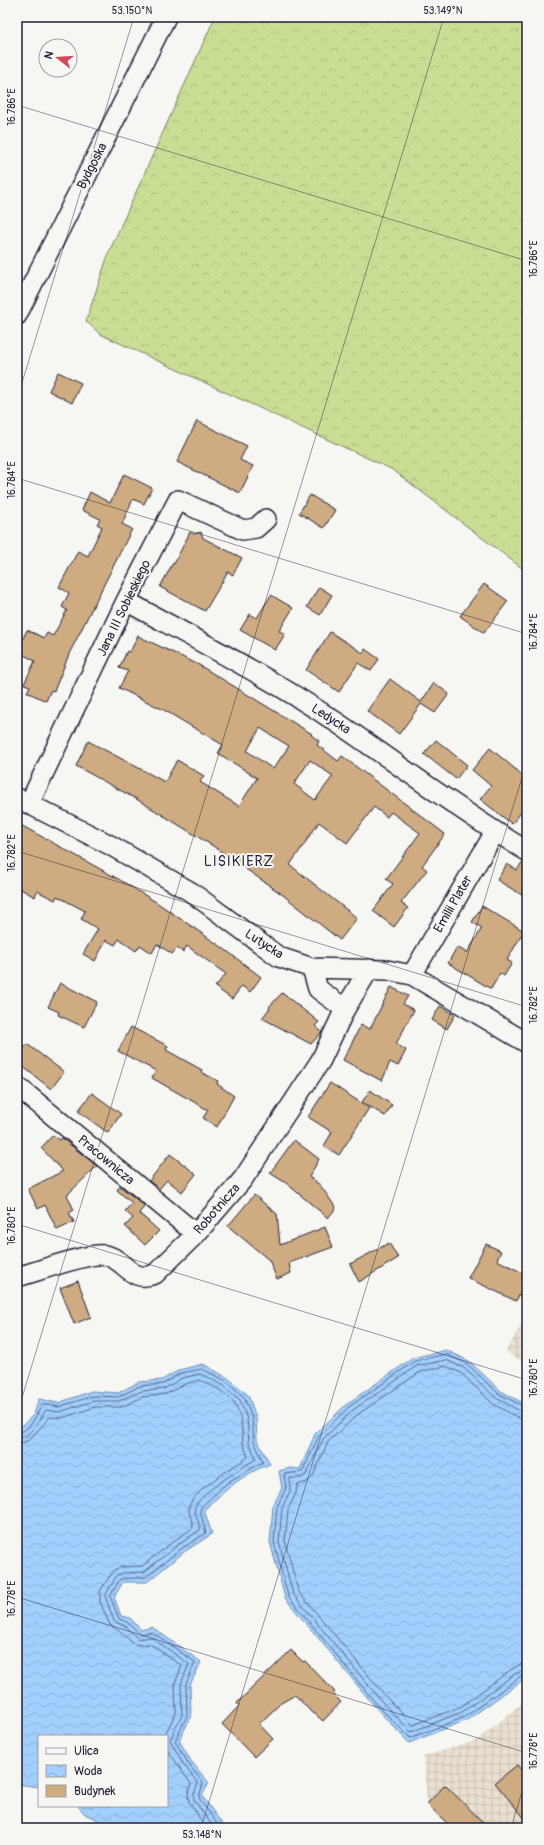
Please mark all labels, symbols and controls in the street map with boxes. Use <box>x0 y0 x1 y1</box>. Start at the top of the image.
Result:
text: 53.150°N <box>112 5 152 17</box>
text: 53.149°N <box>423 5 463 17</box>
north arrow <box>38 38 78 78</box>
text: N <box>42 49 56 61</box>
text: 16.786°E <box>6 88 18 126</box>
street label: Bydgoska <box>74 140 110 192</box>
text: 16.786°E <box>528 240 540 278</box>
text: 16.784°E <box>6 461 18 499</box>
street label: Jana III Sobieskiego <box>94 557 154 659</box>
text: 16.784°E <box>528 613 540 651</box>
street label: Ledycka <box>308 700 354 738</box>
text: 16.782°E <box>6 834 18 872</box>
district label: LISIKIERZ <box>204 853 274 870</box>
street label: Emilii Plater <box>430 872 476 935</box>
street label: Lutycka <box>242 926 286 962</box>
text: 16.782°E <box>528 986 540 1024</box>
street label: Pracownicza <box>74 1132 138 1188</box>
street label: Robotnicza <box>191 1180 243 1238</box>
text: 16.780°E <box>6 1207 18 1245</box>
text: 16.780°E <box>528 1359 540 1397</box>
text: 16.778°E <box>6 1580 18 1618</box>
text: 16.778°E <box>528 1732 540 1770</box>
legend <box>38 1735 168 1807</box>
text: Ulica <box>74 1744 99 1759</box>
text: Woda <box>74 1764 103 1779</box>
text: Budynek <box>74 1784 116 1799</box>
text: 53.148°N <box>182 1829 222 1841</box>

